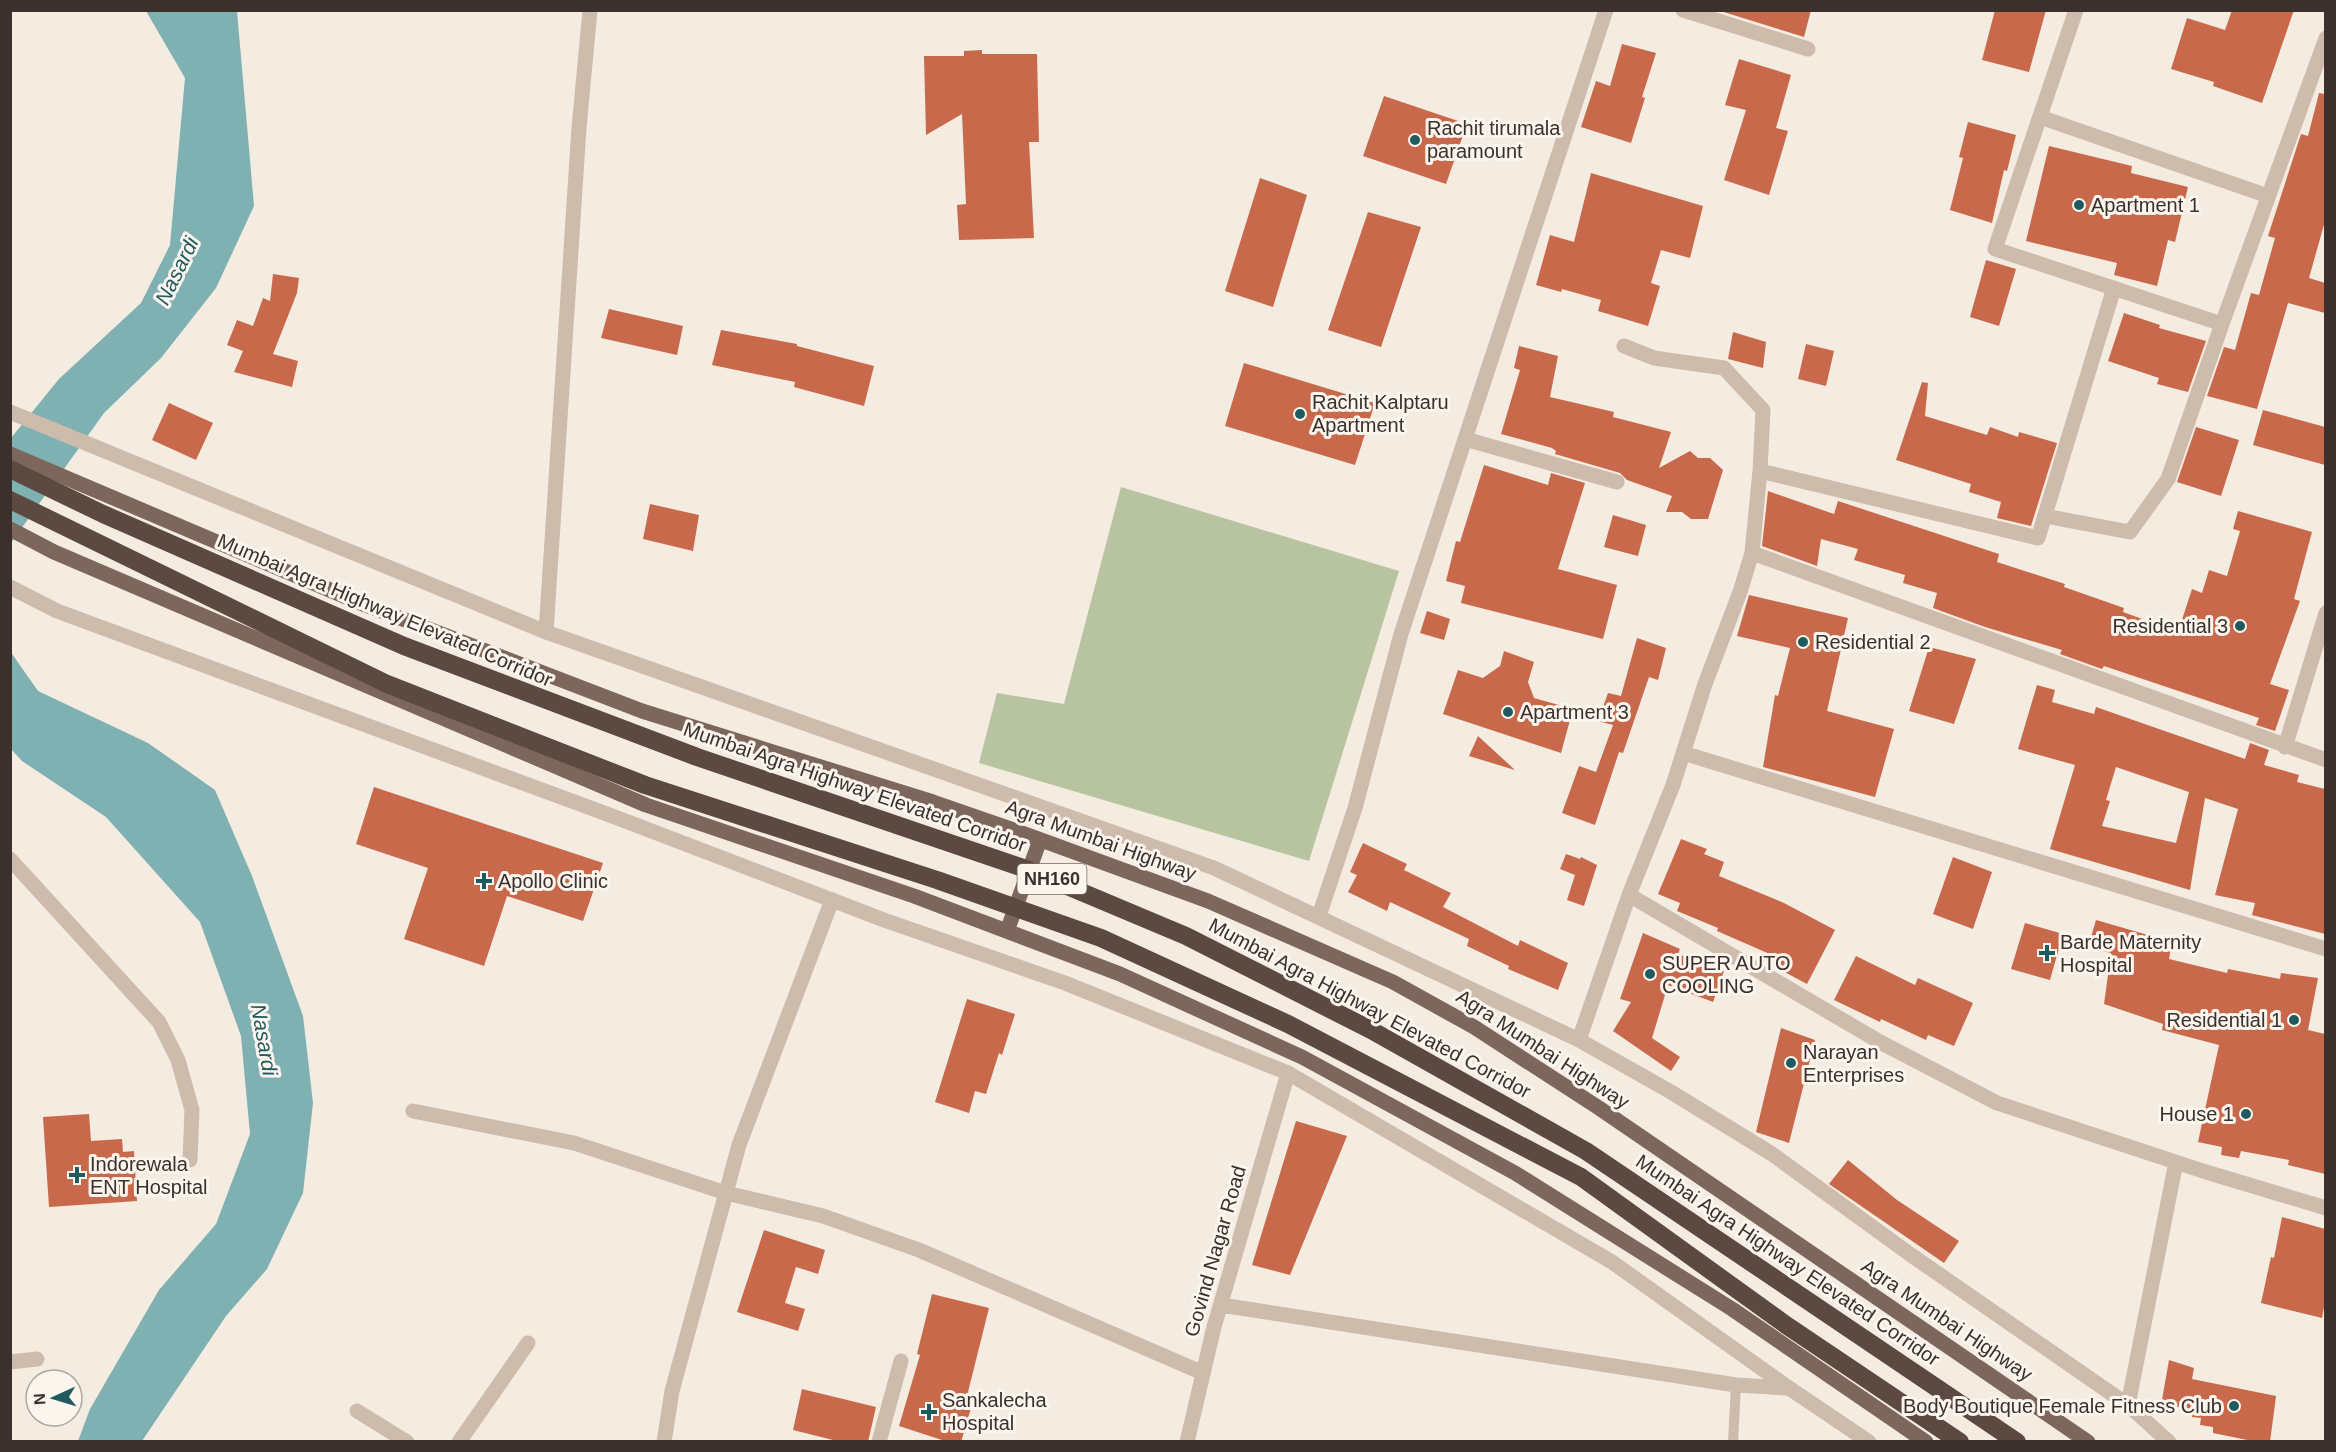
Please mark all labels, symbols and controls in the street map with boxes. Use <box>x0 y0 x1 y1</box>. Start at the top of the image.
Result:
place label: Rachit tirumala paramount <box>1427 117 1561 162</box>
marker: Rachit tirumala paramount <box>1408 133 1422 147</box>
place label: Apartment 1 <box>2091 194 2200 216</box>
marker: Apartment 1 <box>2072 198 2086 212</box>
water label: Nasardi <box>150 232 203 308</box>
place label: Rachit Kalptaru Apartment <box>1312 391 1449 436</box>
marker: Rachit Kalptaru Apartment <box>1293 407 1307 421</box>
street label: Mumbai Agra Highway Elevated Corridor <box>214 529 556 691</box>
place label: Residential 3 <box>2112 615 2228 637</box>
marker: Residential 3 <box>2233 619 2247 633</box>
place label: Residential 2 <box>1815 631 1931 653</box>
marker: Residential 2 <box>1796 635 1810 649</box>
place label: Apartment 3 <box>1520 701 1629 723</box>
marker: Apartment 3 <box>1501 705 1515 719</box>
street label: Mumbai Agra Highway Elevated Corridor <box>681 718 1030 856</box>
street label: Agra Mumbai Highway <box>1003 795 1199 885</box>
road number: NH160 <box>1018 864 1086 894</box>
place label: Apollo Clinic <box>498 870 608 892</box>
marker: Apollo Clinic <box>475 872 493 890</box>
street label: Mumbai Agra Highway Elevated Corridor <box>1205 913 1535 1103</box>
place label: Barde Maternity Hospital <box>2060 931 2201 976</box>
marker: Barde Maternity Hospital <box>2038 944 2056 962</box>
place label: SUPER AUTO COOLING <box>1662 952 1791 997</box>
marker: SUPER AUTO COOLING <box>1643 967 1657 981</box>
street label: Agra Mumbai Highway <box>1453 985 1633 1113</box>
water label: Nasardi <box>247 1002 282 1079</box>
place label: Residential 1 <box>2166 1009 2282 1031</box>
marker: Residential 1 <box>2287 1013 2301 1027</box>
place label: Narayan Enterprises <box>1803 1041 1904 1086</box>
marker: Narayan Enterprises <box>1784 1056 1798 1070</box>
place label: House 1 <box>2160 1103 2234 1125</box>
marker: House 1 <box>2239 1107 2253 1121</box>
street label: Mumbai Agra Highway Elevated Corridor <box>1632 1150 1944 1370</box>
place label: Indorewala ENT Hospital <box>90 1153 207 1198</box>
street label: Govind Nagar Road <box>1180 1163 1250 1339</box>
marker: Indorewala ENT Hospital <box>68 1166 86 1184</box>
street label: Agra Mumbai Highway <box>1857 1255 2037 1385</box>
north arrow <box>24 1368 84 1428</box>
place label: Sankalecha Hospital <box>942 1389 1047 1434</box>
text: N <box>31 1393 48 1405</box>
place label: Body Boutique Female Fitness Club <box>1903 1395 2222 1417</box>
marker: Body Boutique Female Fitness Club <box>2227 1399 2241 1413</box>
marker: Sankalecha Hospital <box>920 1403 938 1421</box>

